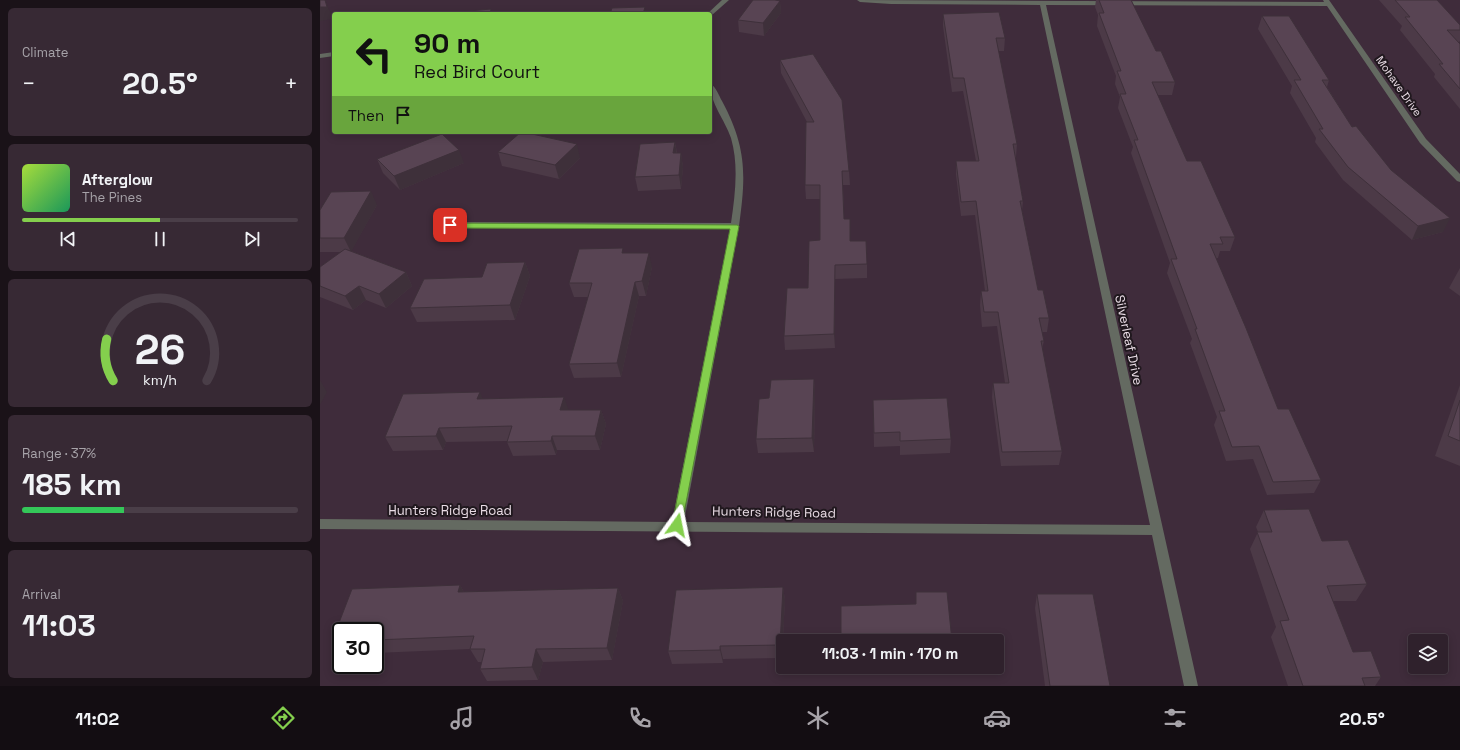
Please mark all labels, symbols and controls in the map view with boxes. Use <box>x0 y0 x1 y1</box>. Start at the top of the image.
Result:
text: 90 m <box>414 25 480 61</box>
icon: left <box>348 28 400 80</box>
text: Climate <box>22 44 68 61</box>
street label: Mohave Drive <box>1373 53 1425 119</box>
text: Red Bird Court <box>414 60 540 83</box>
text: 20.5° <box>122 64 198 103</box>
text: − <box>22 69 36 97</box>
text: + <box>284 69 298 97</box>
icon: arrive <box>392 104 414 126</box>
text: Then <box>348 106 384 125</box>
text: Afterglow <box>82 170 153 189</box>
text: The Pines <box>82 189 142 206</box>
pin <box>433 208 467 242</box>
icon: arrive <box>439 214 461 236</box>
icon: previous <box>57 228 79 250</box>
icon: pause <box>149 228 171 250</box>
icon: next <box>241 228 263 250</box>
street label: Silverleaf Drive <box>1111 293 1147 387</box>
text: 26 <box>135 323 185 376</box>
text: km/h <box>143 371 177 389</box>
text: Range · 37% <box>22 445 96 462</box>
text: 185 km <box>22 465 122 504</box>
street label: Hunters Ridge Road <box>388 502 512 519</box>
street label: Hunters Ridge Road <box>712 502 836 522</box>
position arrow <box>656 504 698 546</box>
text: Arrival <box>22 586 61 603</box>
text: 11:03 <box>22 606 96 645</box>
speed limit sign: 30 <box>332 622 384 674</box>
map controls <box>1408 634 1448 674</box>
button: layers <box>1408 634 1448 674</box>
text: 11:03 · 1 min · 170 m <box>822 644 958 663</box>
icon: directions <box>269 704 297 732</box>
icon: music <box>448 704 476 732</box>
icon: phone <box>626 704 654 732</box>
icon: climate <box>804 704 832 732</box>
icon: car <box>983 704 1011 732</box>
icon: filters <box>1161 704 1189 732</box>
text: 11:02 <box>75 707 119 730</box>
text: 20.5° <box>1339 707 1385 730</box>

